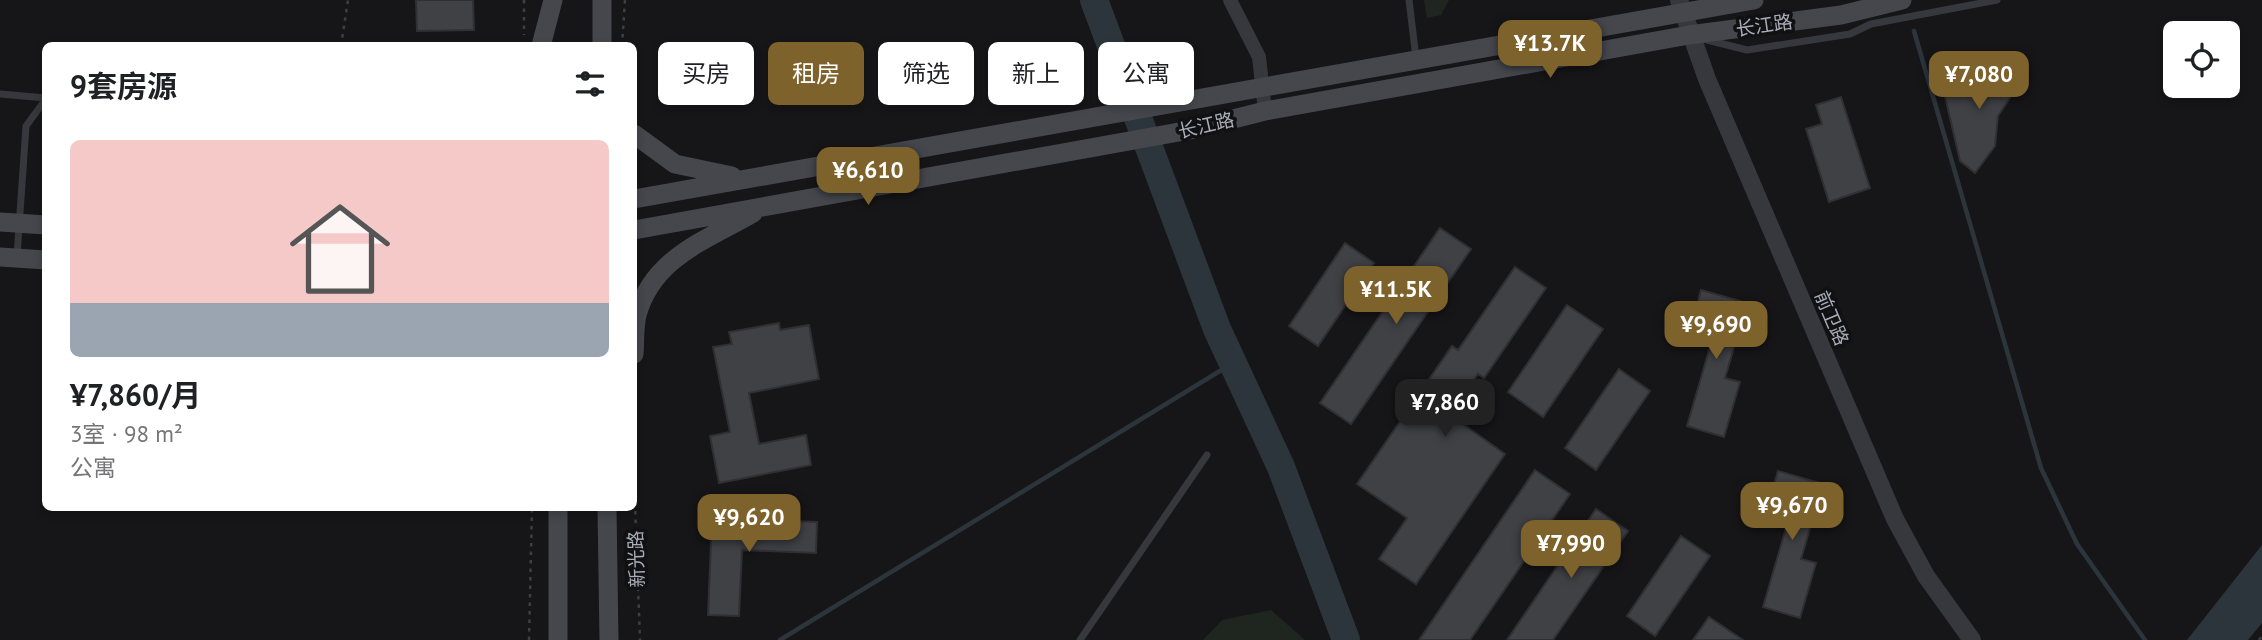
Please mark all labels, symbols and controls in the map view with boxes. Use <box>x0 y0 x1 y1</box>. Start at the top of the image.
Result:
street label: 长江路 <box>1734 9 1794 41</box>
pin: ¥13.7K <box>1493 20 1607 80</box>
map controls <box>2163 21 2240 98</box>
button: locate <box>2163 21 2240 98</box>
text: ¥13.7K <box>1514 28 1586 57</box>
chip: 买房 <box>658 42 754 105</box>
chip: 租房 <box>768 42 864 105</box>
chip: 筛选 <box>878 42 974 105</box>
chip: 新上 <box>988 42 1084 105</box>
chip: 公寓 <box>1098 42 1194 105</box>
pin: ¥7,080 <box>1922 52 2036 111</box>
text: ¥7,080 <box>1945 59 2013 88</box>
icon: filters <box>571 65 609 103</box>
text: 9套房源 <box>70 66 177 105</box>
street label: 长江路 <box>1176 107 1236 143</box>
pin: ¥6,610 <box>811 148 925 207</box>
text: ¥6,610 <box>832 155 904 184</box>
icon: home <box>277 186 403 312</box>
pin: ¥11.5K <box>1339 266 1453 326</box>
text: ¥11.5K <box>1360 274 1432 303</box>
street label: 前卫路 <box>1810 287 1854 349</box>
pin: ¥9,690 <box>1659 302 1773 361</box>
text: ¥9,690 <box>1680 309 1752 338</box>
text: ¥7,860/月 <box>70 375 201 414</box>
pin: ¥7,860 <box>1388 380 1502 439</box>
text: ¥7,860 <box>1411 387 1479 416</box>
text: 3室 · 98 m² <box>70 419 183 448</box>
text: 公寓 <box>70 453 116 482</box>
pin: ¥9,670 <box>1735 482 1849 542</box>
text: ¥9,670 <box>1756 490 1828 519</box>
pin: ¥9,620 <box>692 494 806 554</box>
text: ¥9,620 <box>713 502 785 531</box>
pin: ¥7,990 <box>1514 520 1628 580</box>
text: ¥7,990 <box>1537 528 1605 557</box>
street label: 新光路 <box>623 530 649 588</box>

